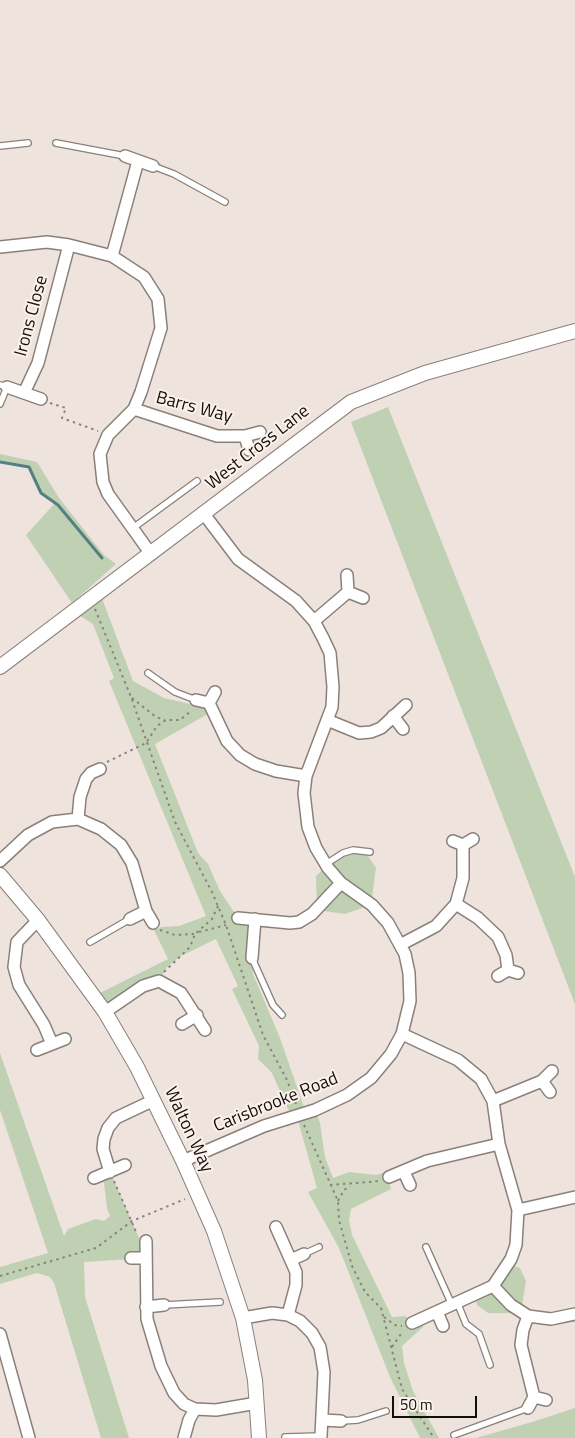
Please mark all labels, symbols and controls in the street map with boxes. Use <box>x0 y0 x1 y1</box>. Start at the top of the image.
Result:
street label: Irons Close <box>11 273 53 359</box>
street label: Barrs Way <box>153 387 235 429</box>
street label: West Cross Lane <box>202 401 314 495</box>
street label: Carisbrooke Road <box>211 1068 341 1138</box>
street label: Walton Way <box>159 1084 217 1176</box>
scale bar <box>395 1386 480 1418</box>
text: 50 m <box>400 1393 433 1416</box>

